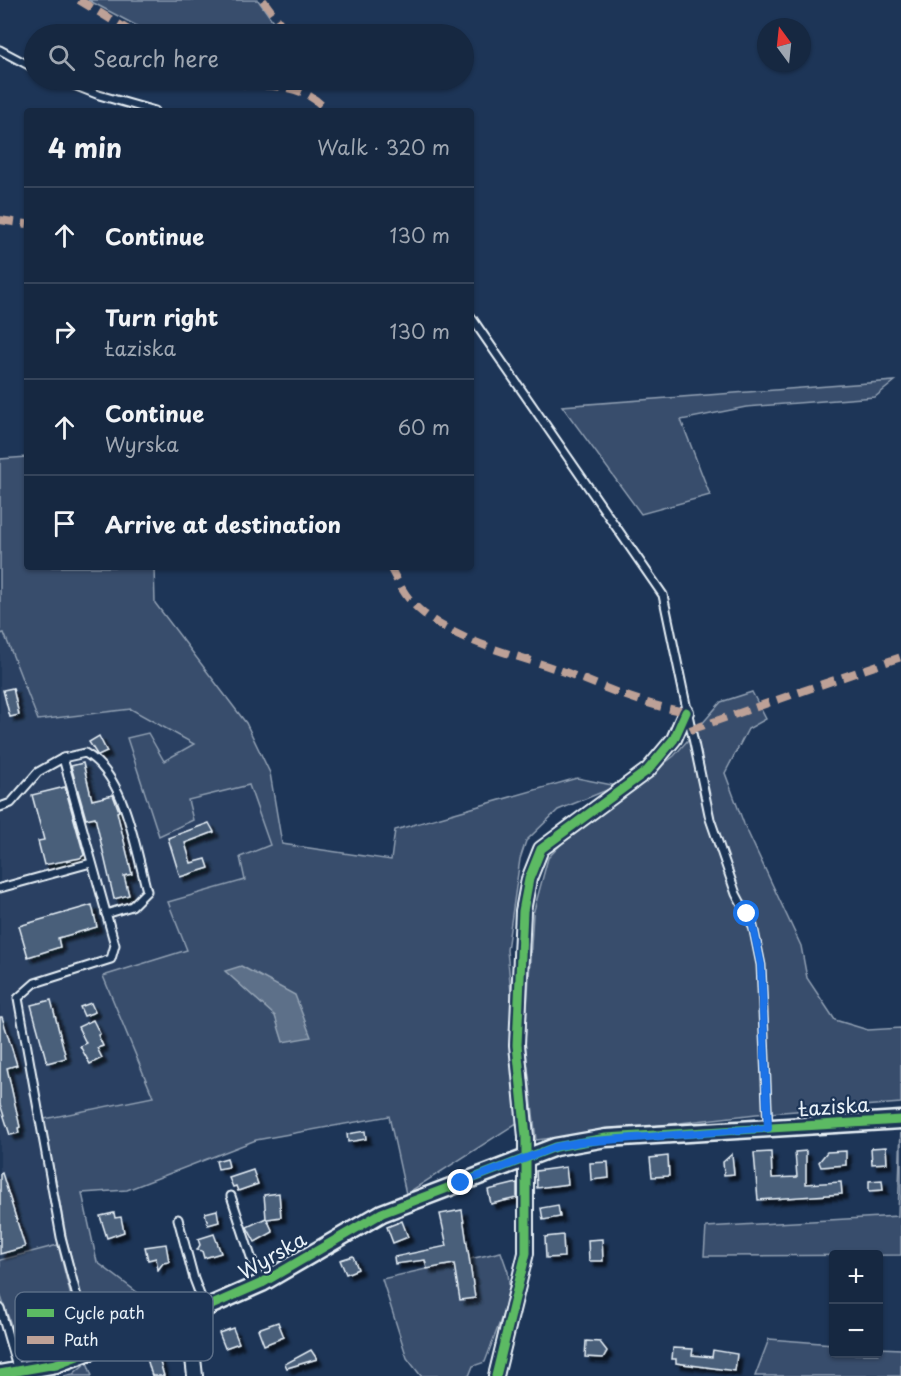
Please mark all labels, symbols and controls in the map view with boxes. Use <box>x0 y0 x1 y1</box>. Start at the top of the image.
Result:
north arrow <box>757 18 811 72</box>
search box <box>24 24 474 90</box>
icon: search <box>45 41 78 74</box>
text: Search here <box>93 41 219 74</box>
text: 4 min <box>48 128 122 167</box>
text: Walk · 320 m <box>317 132 450 162</box>
icon: ahead <box>48 219 81 252</box>
text: Continue <box>105 219 204 252</box>
text: 130 m <box>390 220 450 250</box>
text: Turn right <box>105 300 218 333</box>
icon: right <box>48 315 81 348</box>
text: 130 m <box>390 316 450 346</box>
text: Łaziska <box>105 333 176 363</box>
text: Continue <box>105 396 204 429</box>
icon: ahead <box>48 411 81 444</box>
text: 60 m <box>398 412 450 442</box>
text: Wyrska <box>105 429 179 459</box>
icon: arrive <box>48 507 81 540</box>
text: Arrive at destination <box>105 507 341 540</box>
route start <box>733 900 759 926</box>
street label: Łaziska <box>797 1089 871 1123</box>
route end <box>447 1169 473 1195</box>
street label: Wyrska <box>233 1223 312 1286</box>
map controls <box>829 1250 883 1358</box>
button: + <box>829 1250 883 1304</box>
legend <box>15 1292 213 1361</box>
text: Cycle path <box>64 1300 145 1324</box>
button: − <box>829 1304 883 1358</box>
text: Path <box>64 1327 99 1351</box>

